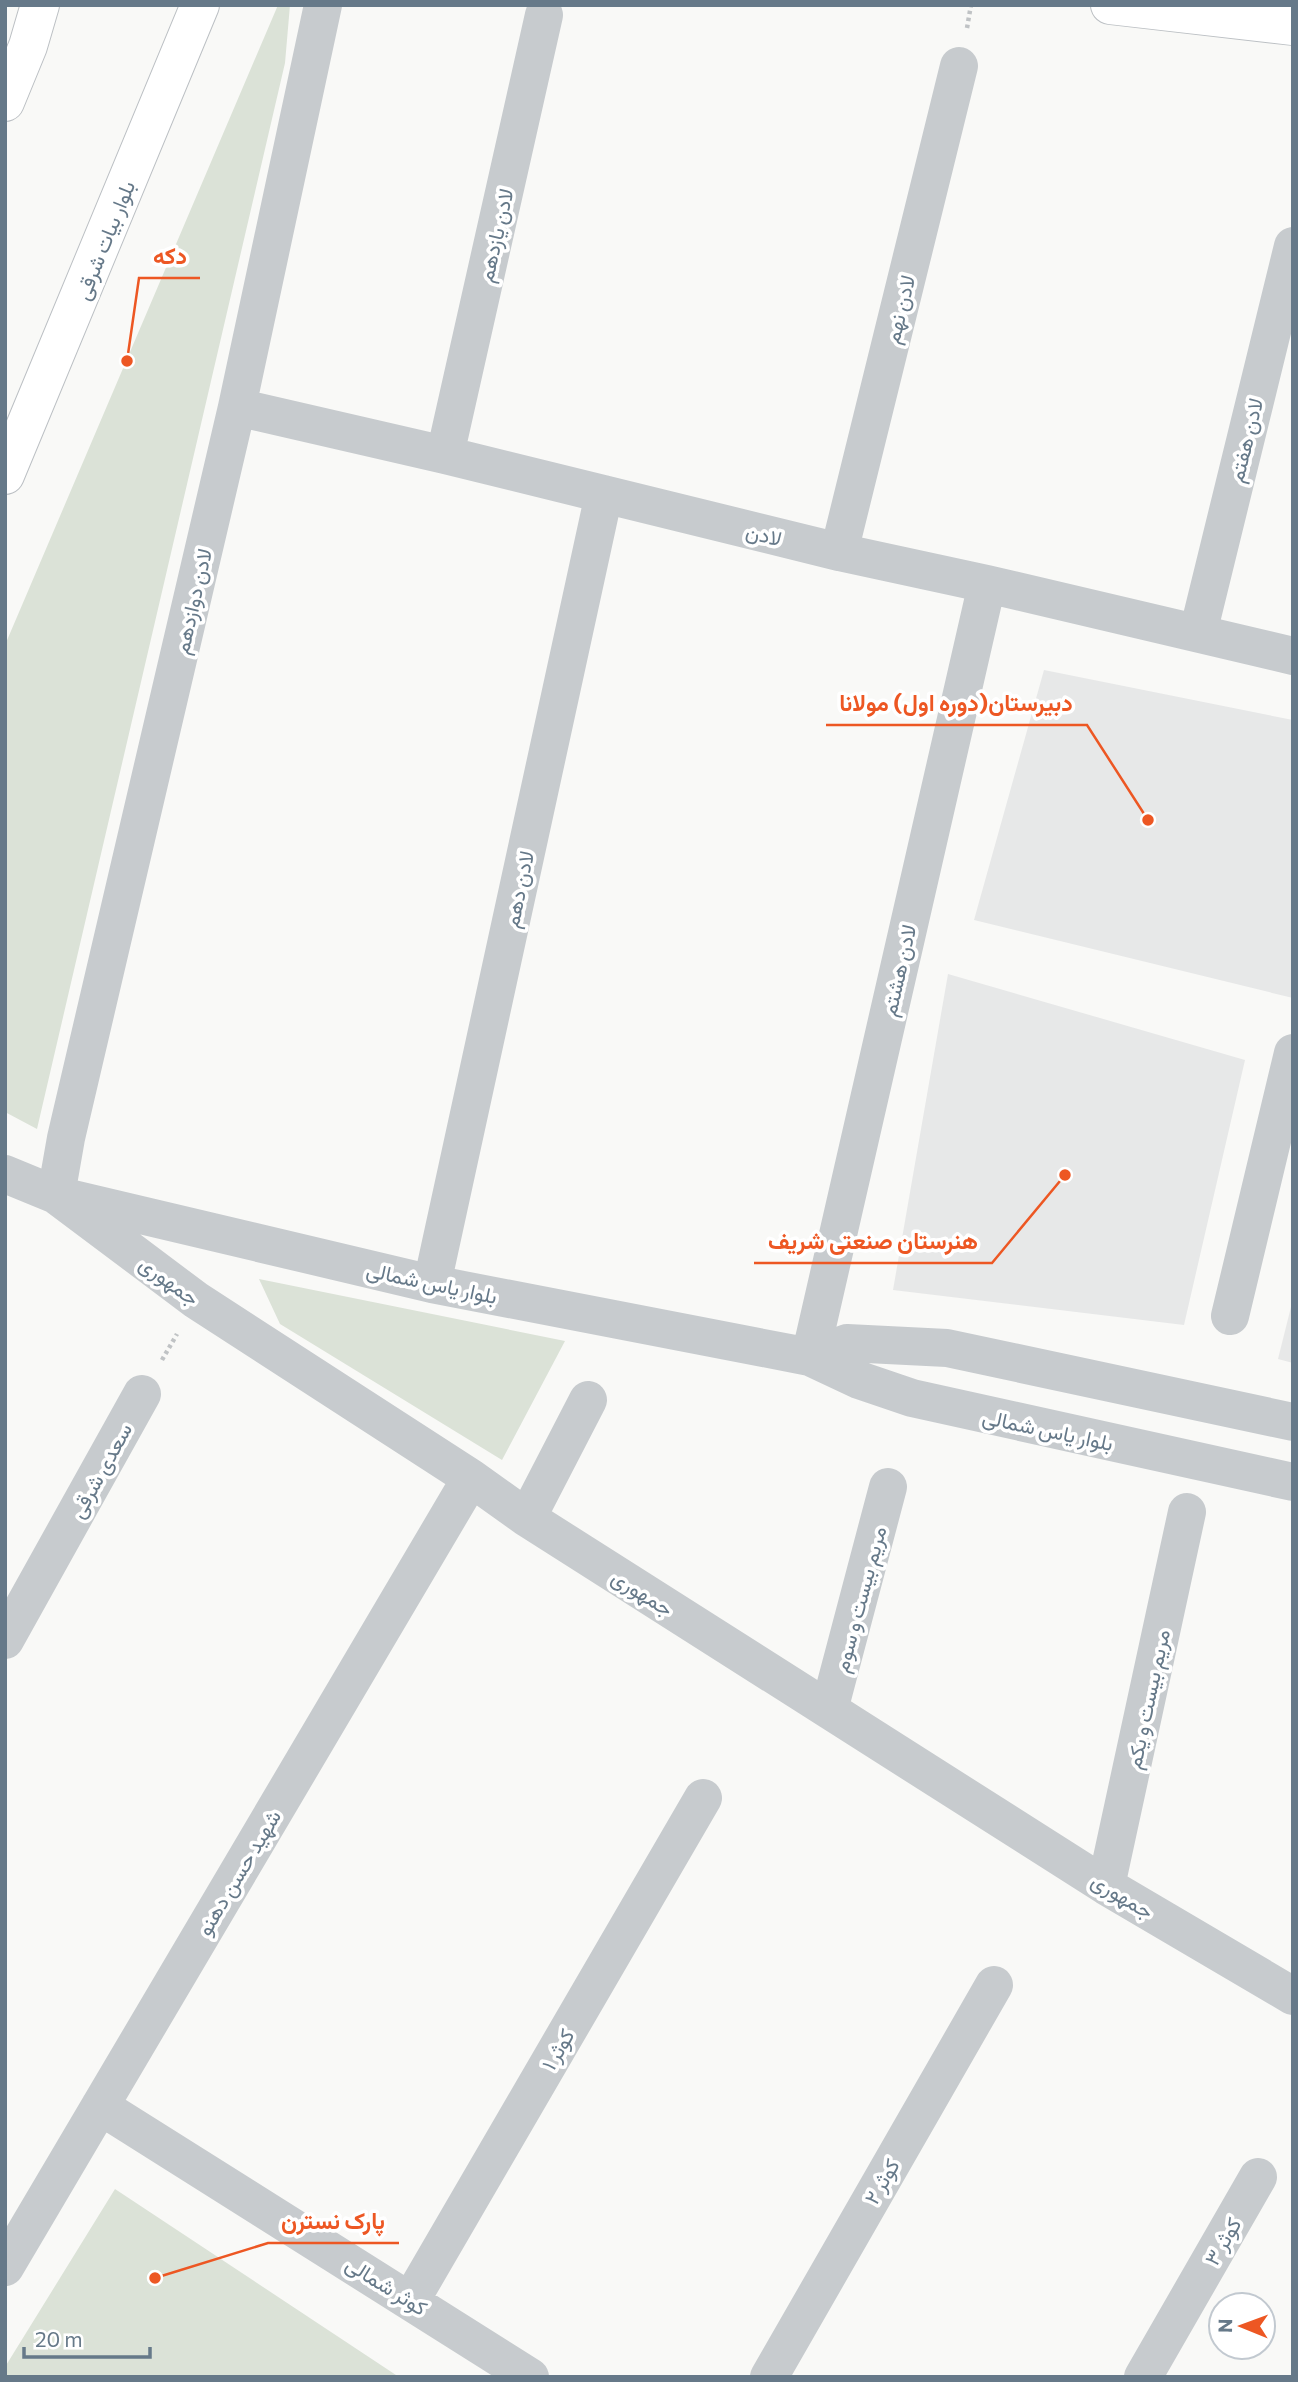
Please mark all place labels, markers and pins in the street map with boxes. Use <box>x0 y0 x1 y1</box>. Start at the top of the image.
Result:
callout: دکه <box>139 234 200 278</box>
callout: دبیرستان(دوره اول) مولانا <box>826 681 1087 725</box>
callout: هنرستان صنعتی شریف <box>754 1219 992 1263</box>
callout: پارک نسترن <box>268 2199 399 2243</box>

